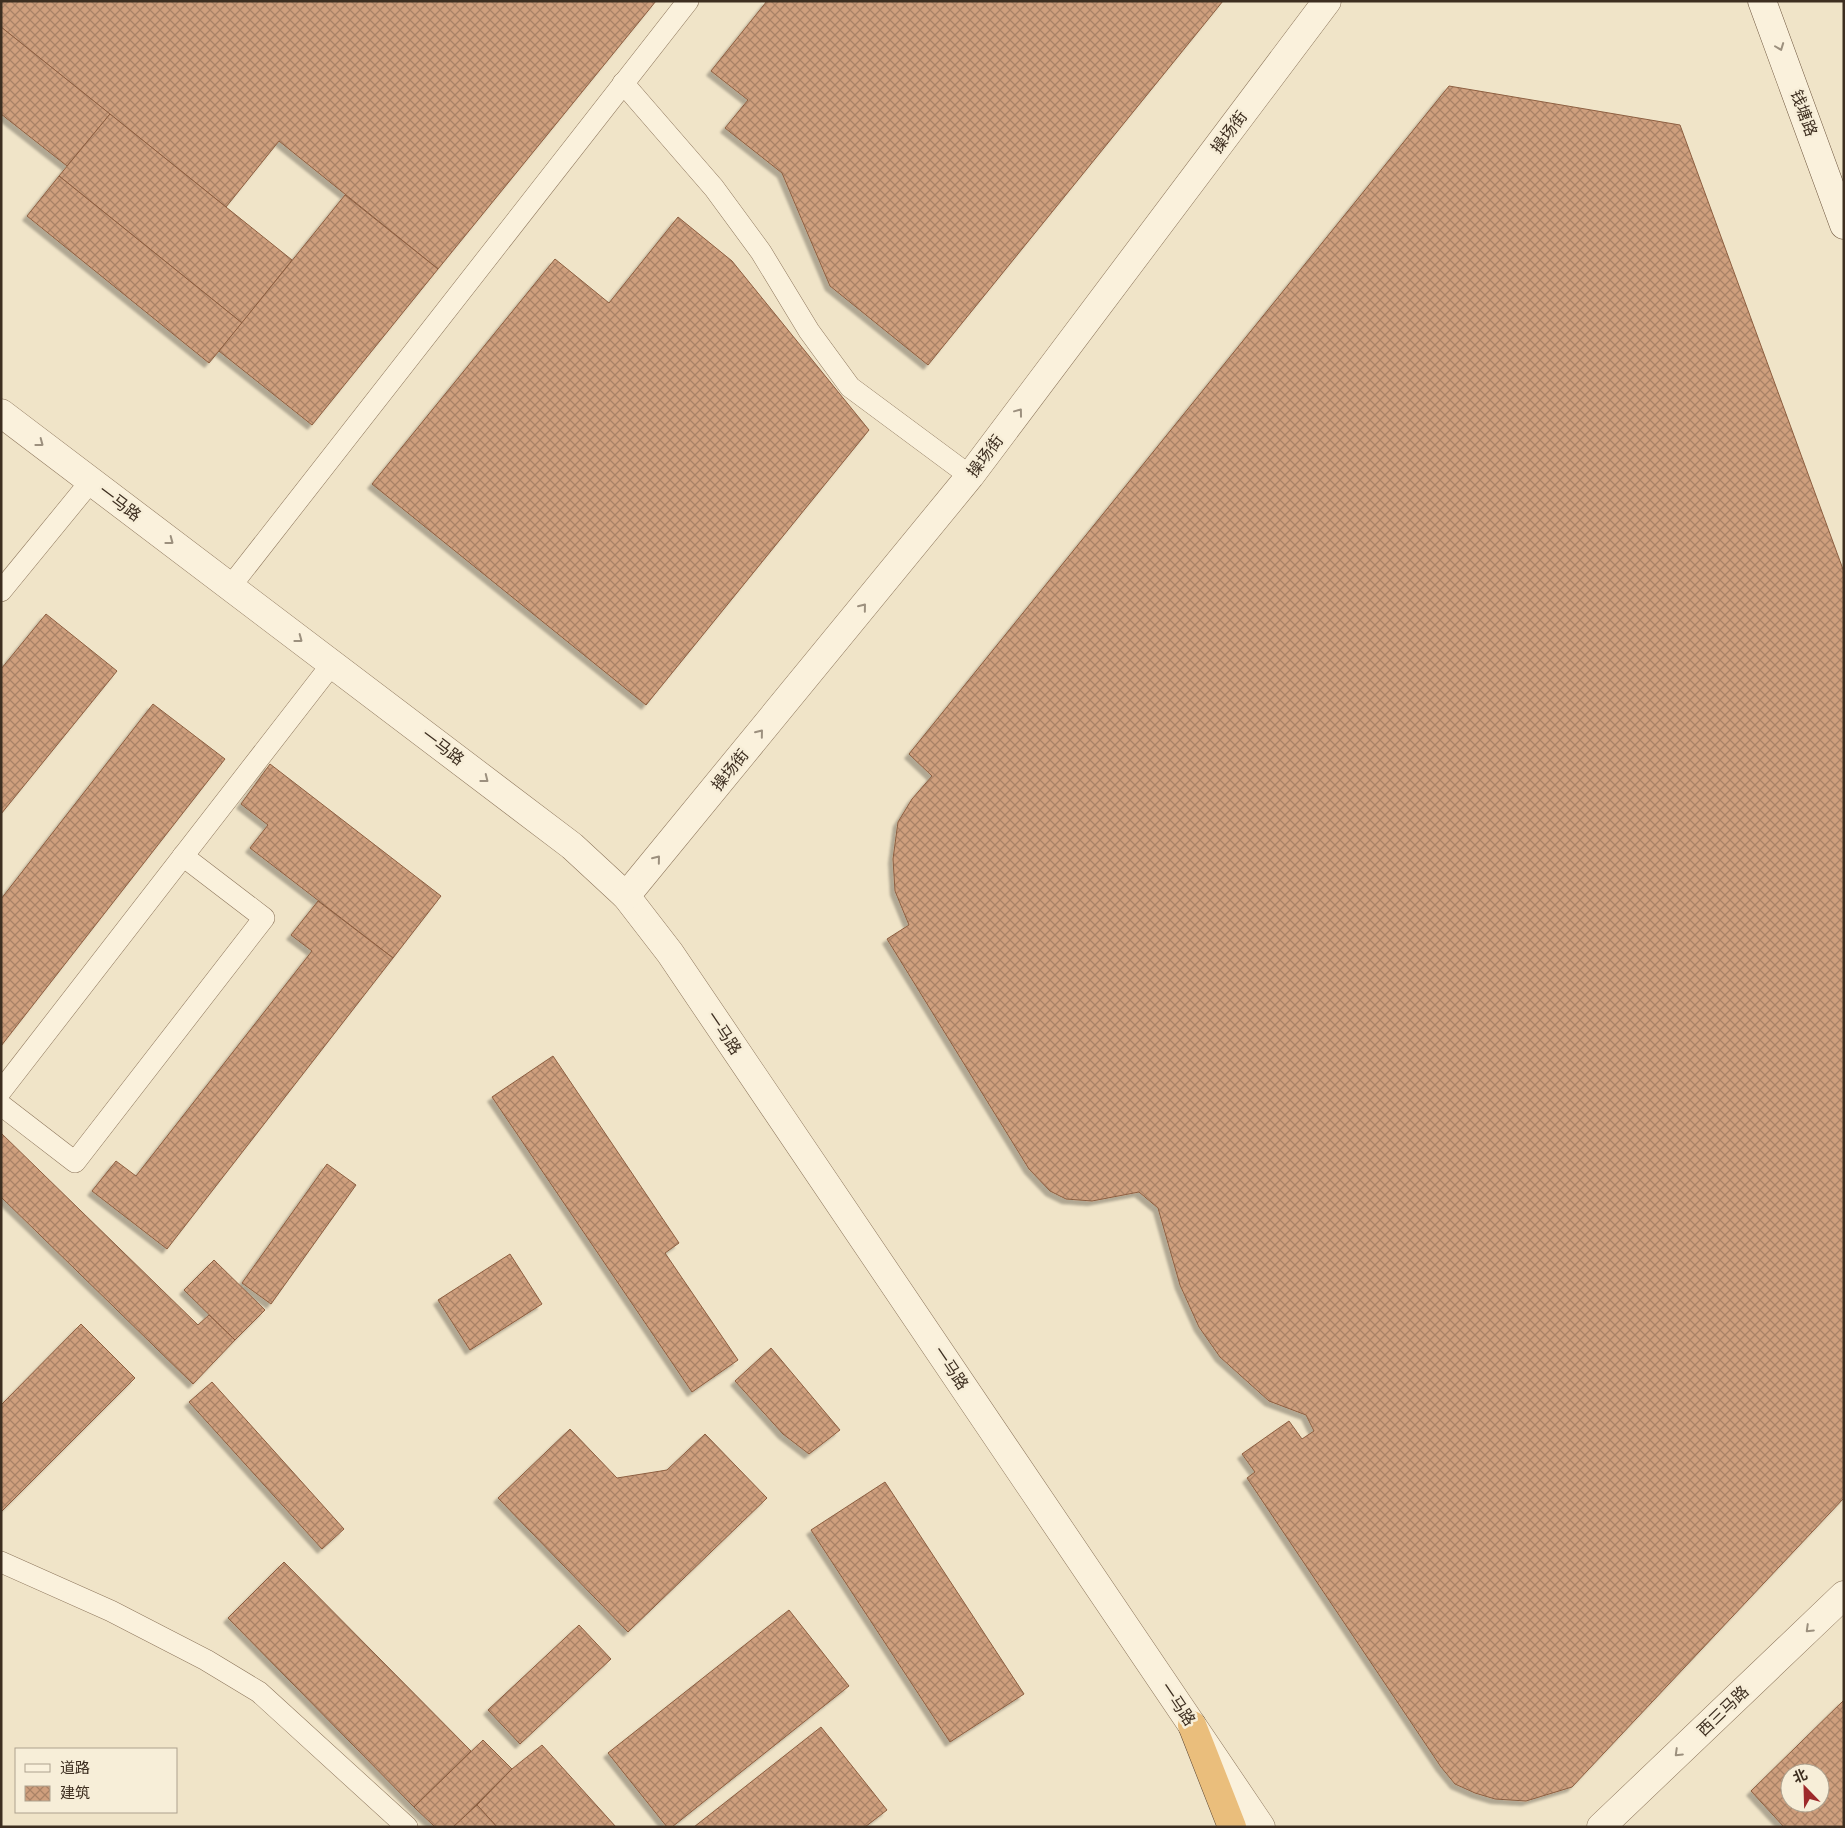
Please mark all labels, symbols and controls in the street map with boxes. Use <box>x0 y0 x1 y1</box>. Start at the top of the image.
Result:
one-way arrow <box>1773 42 1784 51</box>
street label: 钱塘路 <box>1787 87 1821 139</box>
street label: 操场街 <box>1207 107 1251 157</box>
one-way arrow <box>1013 409 1021 418</box>
street label: 操场街 <box>963 431 1007 481</box>
one-way arrow <box>34 437 43 445</box>
street label: 一马路 <box>95 481 145 525</box>
one-way arrow <box>164 535 174 544</box>
one-way arrow <box>857 604 866 613</box>
one-way arrow <box>293 633 303 642</box>
street label: 一马路 <box>418 725 468 769</box>
one-way arrow <box>754 730 763 739</box>
street label: 操场街 <box>708 745 752 795</box>
one-way arrow <box>479 773 488 781</box>
one-way arrow <box>652 856 660 865</box>
street label: 一马路 <box>703 1008 745 1058</box>
street label: 一马路 <box>930 1343 972 1393</box>
one-way arrow <box>1805 1623 1814 1632</box>
street label: 一马路 <box>1157 1679 1199 1729</box>
street label: 西三马路 <box>1693 1682 1753 1740</box>
one-way arrow <box>1675 1747 1684 1756</box>
legend <box>15 1748 178 1813</box>
text: 道路 <box>60 1759 90 1777</box>
north arrow <box>1780 1763 1830 1813</box>
text: 北 <box>1790 1766 1810 1787</box>
text: 建筑 <box>60 1784 90 1802</box>

